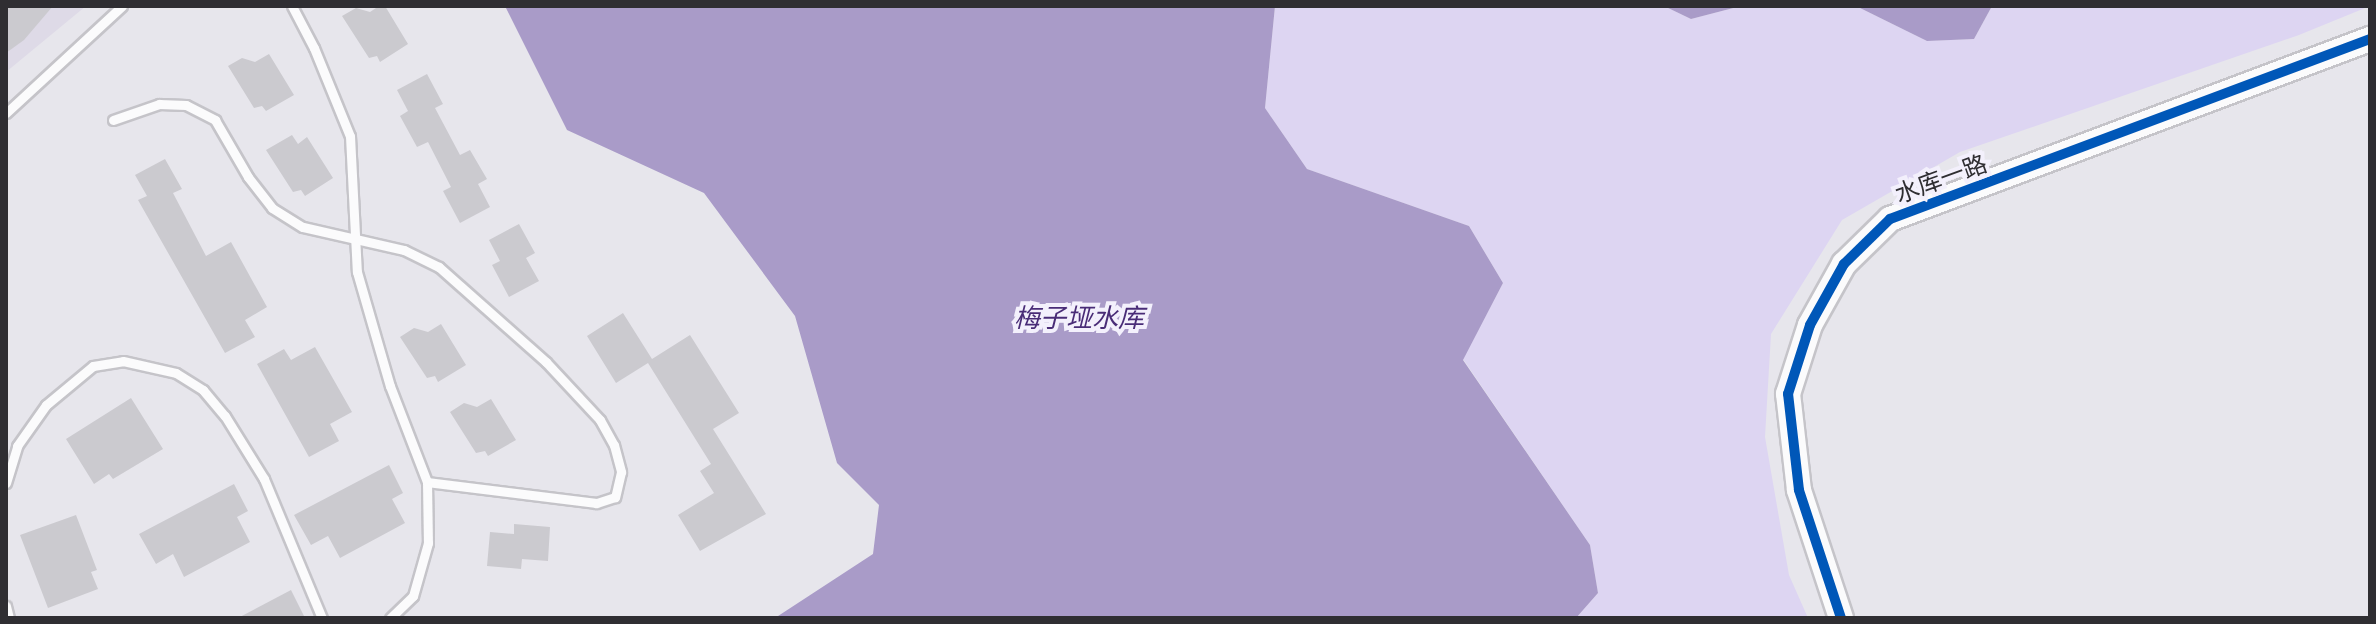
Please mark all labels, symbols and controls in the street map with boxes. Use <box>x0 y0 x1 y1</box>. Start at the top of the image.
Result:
street label: 水库一路 <box>1891 149 1991 209</box>
water label: 梅子垭水库 <box>1014 302 1144 334</box>

